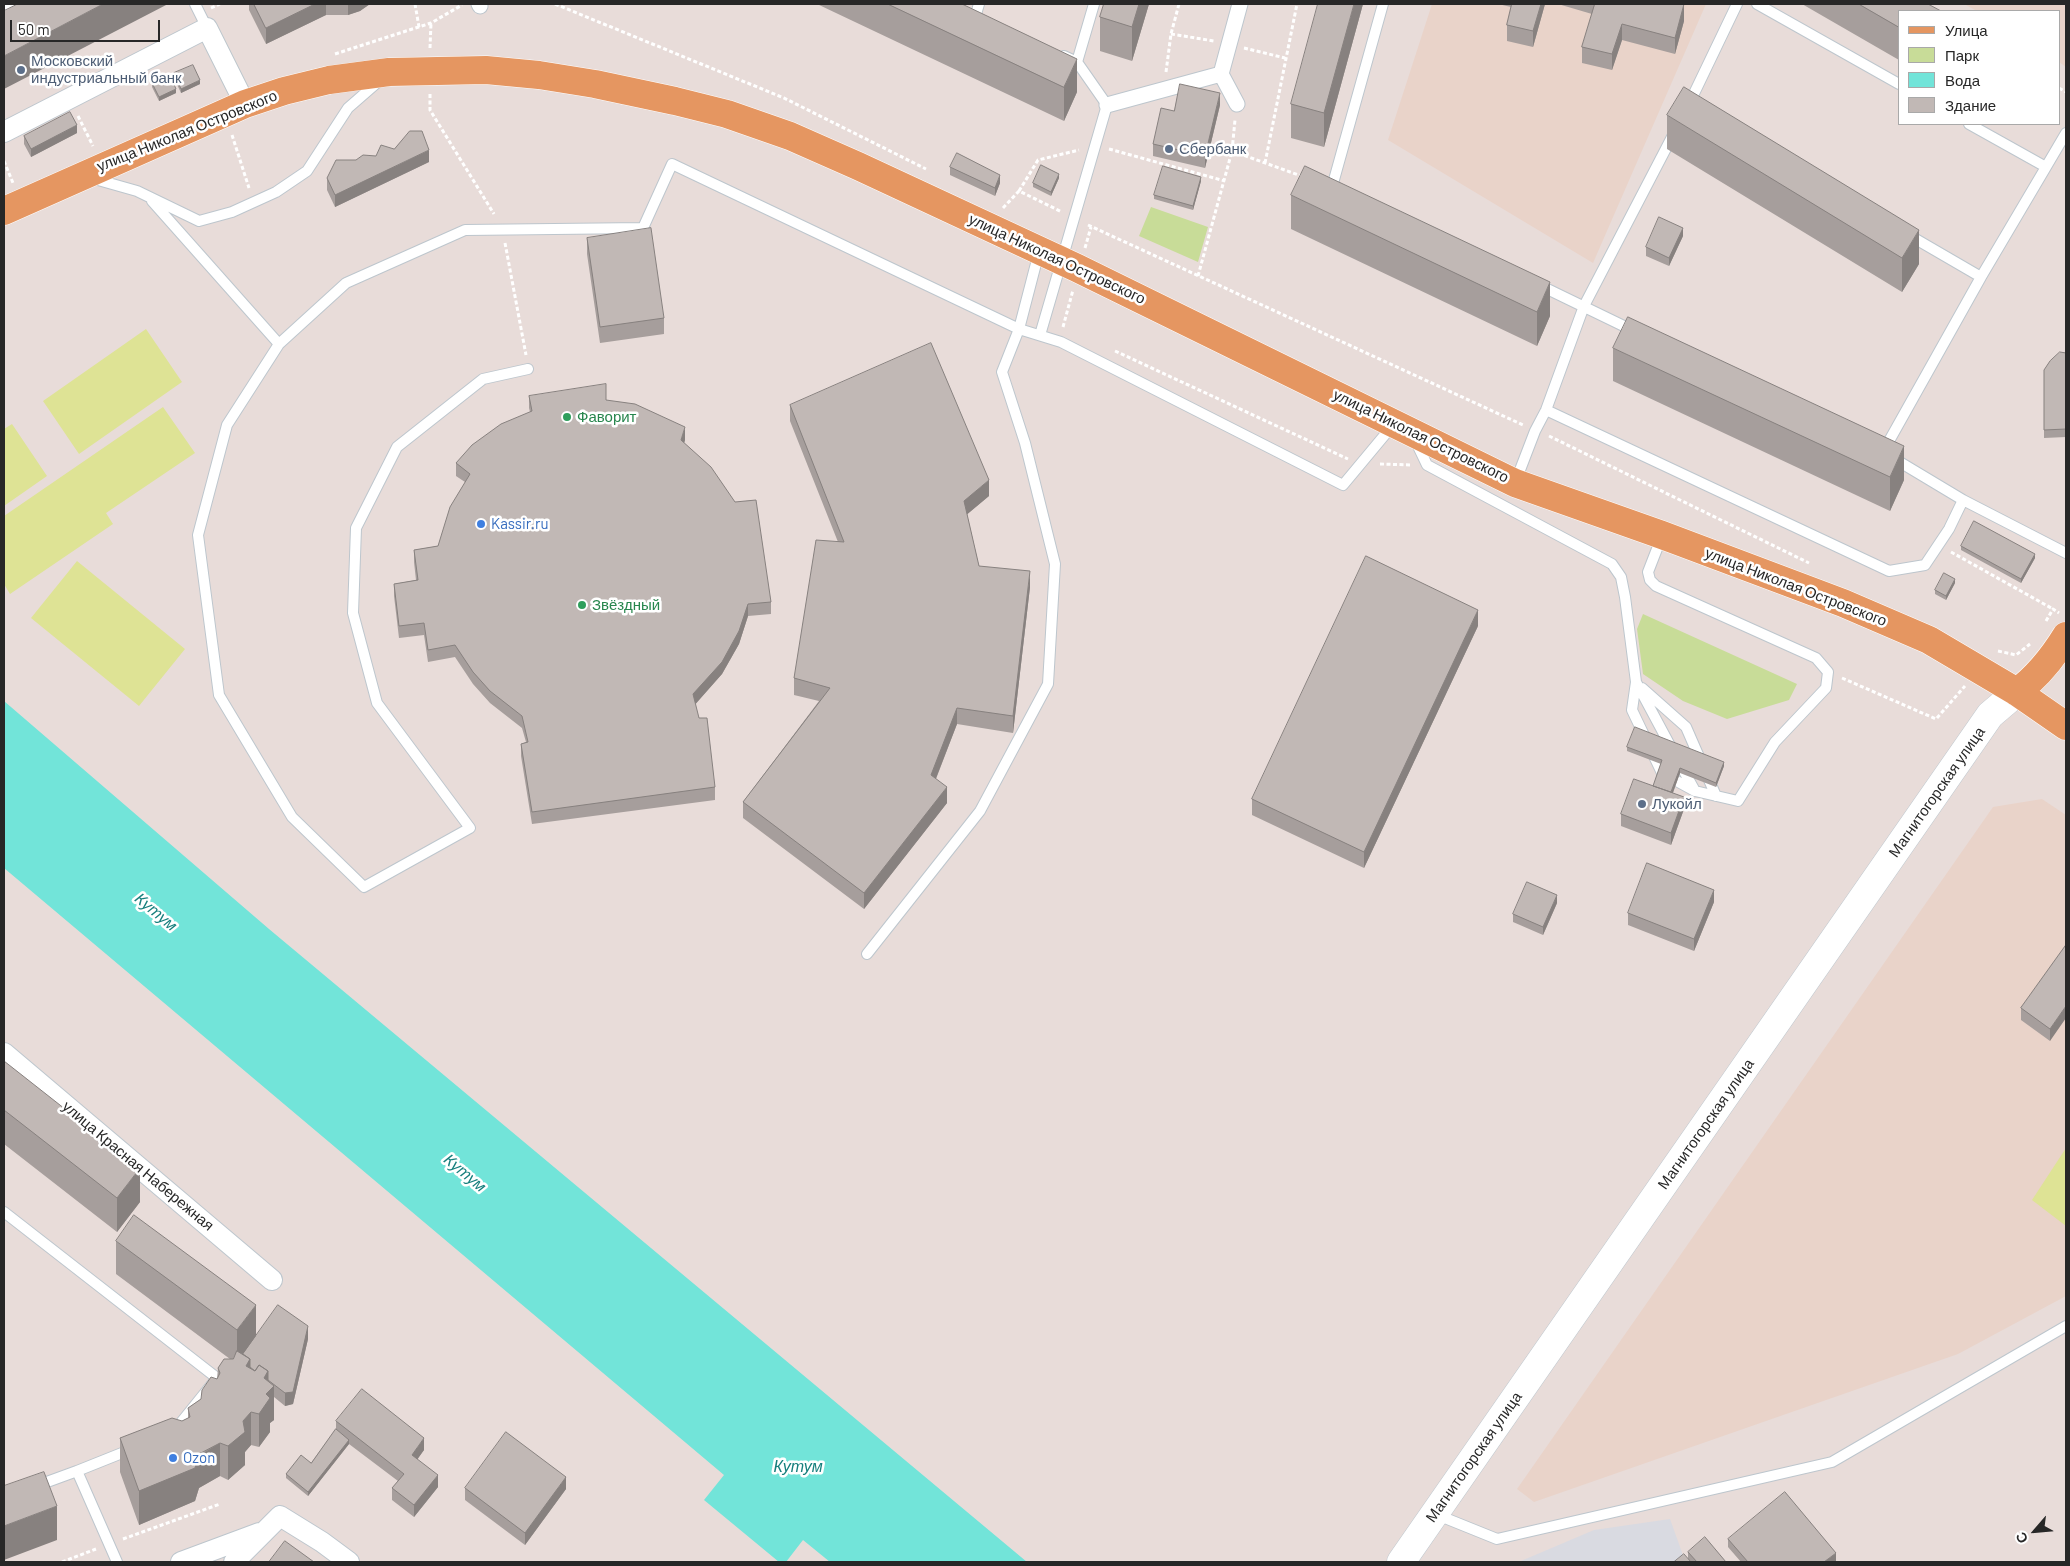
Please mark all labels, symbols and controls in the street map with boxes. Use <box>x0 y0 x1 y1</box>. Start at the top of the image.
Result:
scale bar <box>12 10 162 42</box>
legend <box>1898 10 2060 125</box>
text: 50 m <box>18 20 50 38</box>
text: Улица <box>1945 21 1988 39</box>
text: Парк <box>1945 46 1979 64</box>
place label: Московский индустриальный банк <box>31 52 182 87</box>
marker: Московский индустриальный банк <box>15 64 27 76</box>
text: Вода <box>1945 71 1980 89</box>
street label: улица Николая Островского <box>94 87 280 175</box>
text: Здание <box>1945 96 1996 114</box>
place label: Сбербанк <box>1179 140 1246 158</box>
marker: Сбербанк <box>1163 143 1175 155</box>
street label: улица Николая Островского <box>966 210 1148 308</box>
street label: улица Николая Островского <box>1330 386 1512 486</box>
place label: Фаворит <box>577 408 636 426</box>
marker: Фаворит <box>561 411 573 423</box>
place label: Kassir.ru <box>491 515 548 533</box>
marker: Kassir.ru <box>475 518 487 530</box>
street label: улица Николая Островского <box>1703 544 1889 630</box>
place label: Звёздный <box>592 596 660 614</box>
marker: Звёздный <box>576 599 588 611</box>
street label: Магнитогорская улица <box>1885 723 1989 861</box>
place label: Лукойл <box>1652 795 1702 813</box>
marker: Лукойл <box>1636 798 1648 810</box>
water label: Кутум <box>131 889 181 935</box>
street label: Магнитогорская улица <box>1654 1055 1758 1193</box>
street label: улица Красная Набережная <box>59 1097 217 1235</box>
water label: Кутум <box>440 1150 490 1196</box>
street label: Магнитогорская улица <box>1422 1388 1526 1526</box>
place label: Ozon <box>183 1449 215 1467</box>
marker: Ozon <box>167 1452 179 1464</box>
water label: Кутум <box>773 1457 823 1477</box>
north arrow <box>2010 1506 2060 1556</box>
text: С <box>2011 1530 2031 1546</box>

